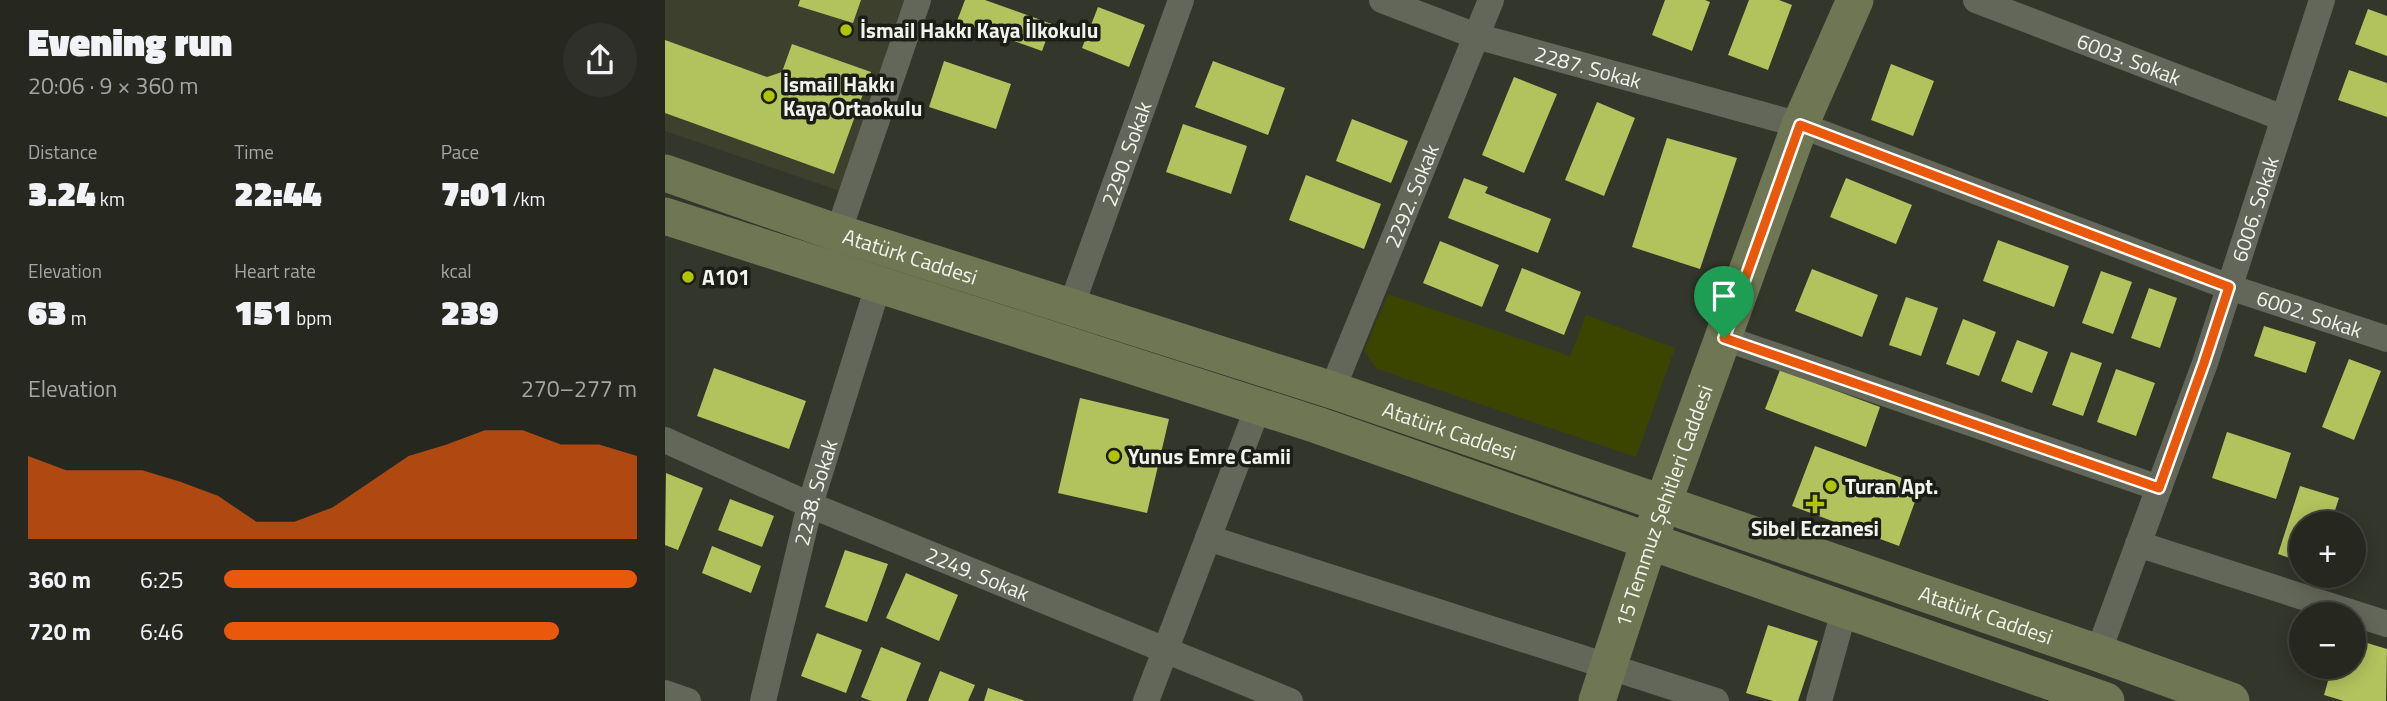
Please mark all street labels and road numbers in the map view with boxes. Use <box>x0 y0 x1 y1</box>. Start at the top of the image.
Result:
street label: 6003. Sokak <box>2072 24 2186 93</box>
street label: 2287. Sokak <box>1531 37 1645 97</box>
street label: 2290. Sokak <box>1092 97 1159 210</box>
street label: 2292. Sokak <box>1376 139 1447 252</box>
street label: 6006. Sokak <box>2223 152 2287 266</box>
street label: Atatürk Caddesi <box>839 220 982 292</box>
street label: 6002. Sokak <box>2253 281 2366 346</box>
street label: 15 Temmuz Şehitleri Caddesi <box>1606 380 1721 631</box>
street label: Atatürk Caddesi <box>1378 393 1521 468</box>
street label: 2238. Sokak <box>785 435 845 549</box>
street label: 2249. Sokak <box>921 538 1034 609</box>
street label: Atatürk Caddesi <box>1915 577 2057 652</box>

